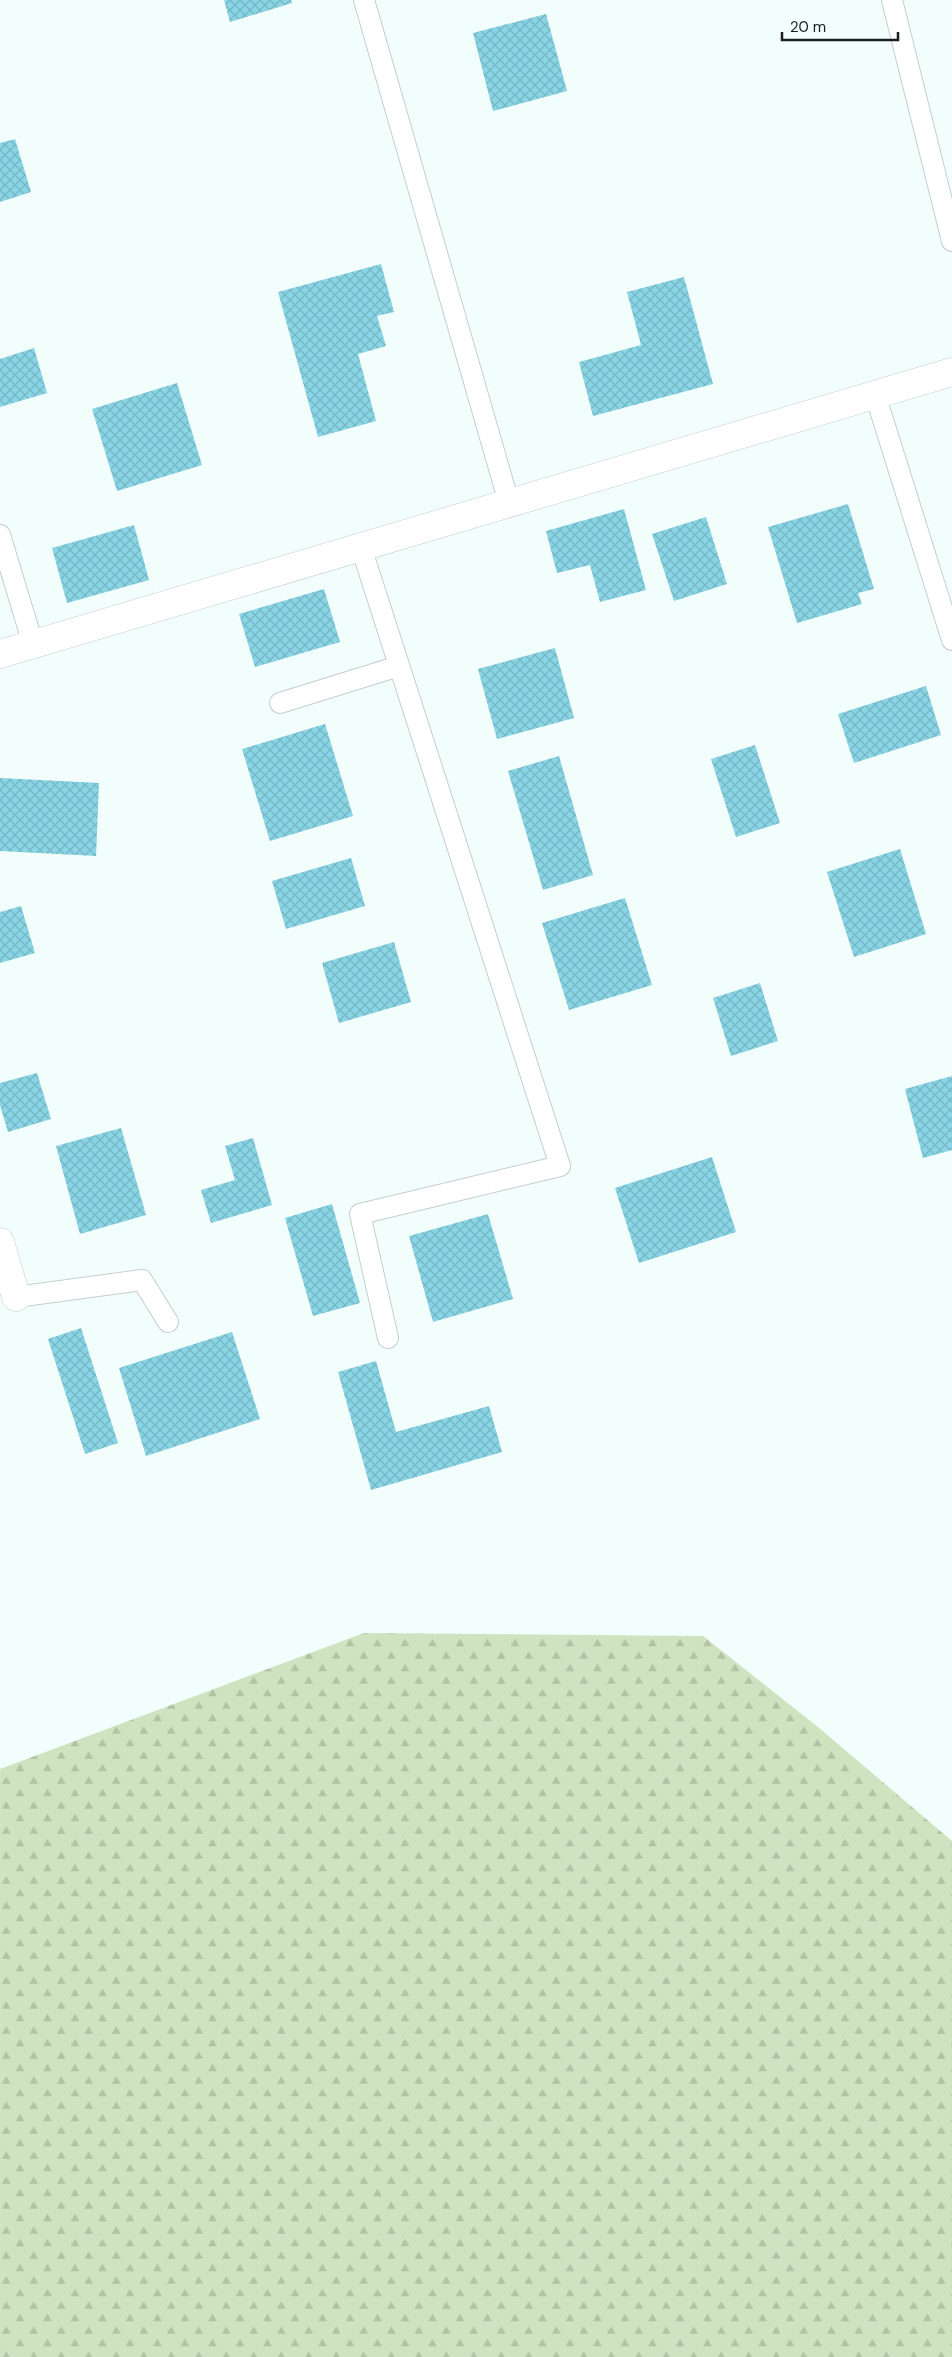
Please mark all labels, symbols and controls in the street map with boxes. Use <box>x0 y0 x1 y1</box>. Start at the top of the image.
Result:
scale bar <box>782 10 898 42</box>
text: 20 m <box>790 17 826 37</box>

